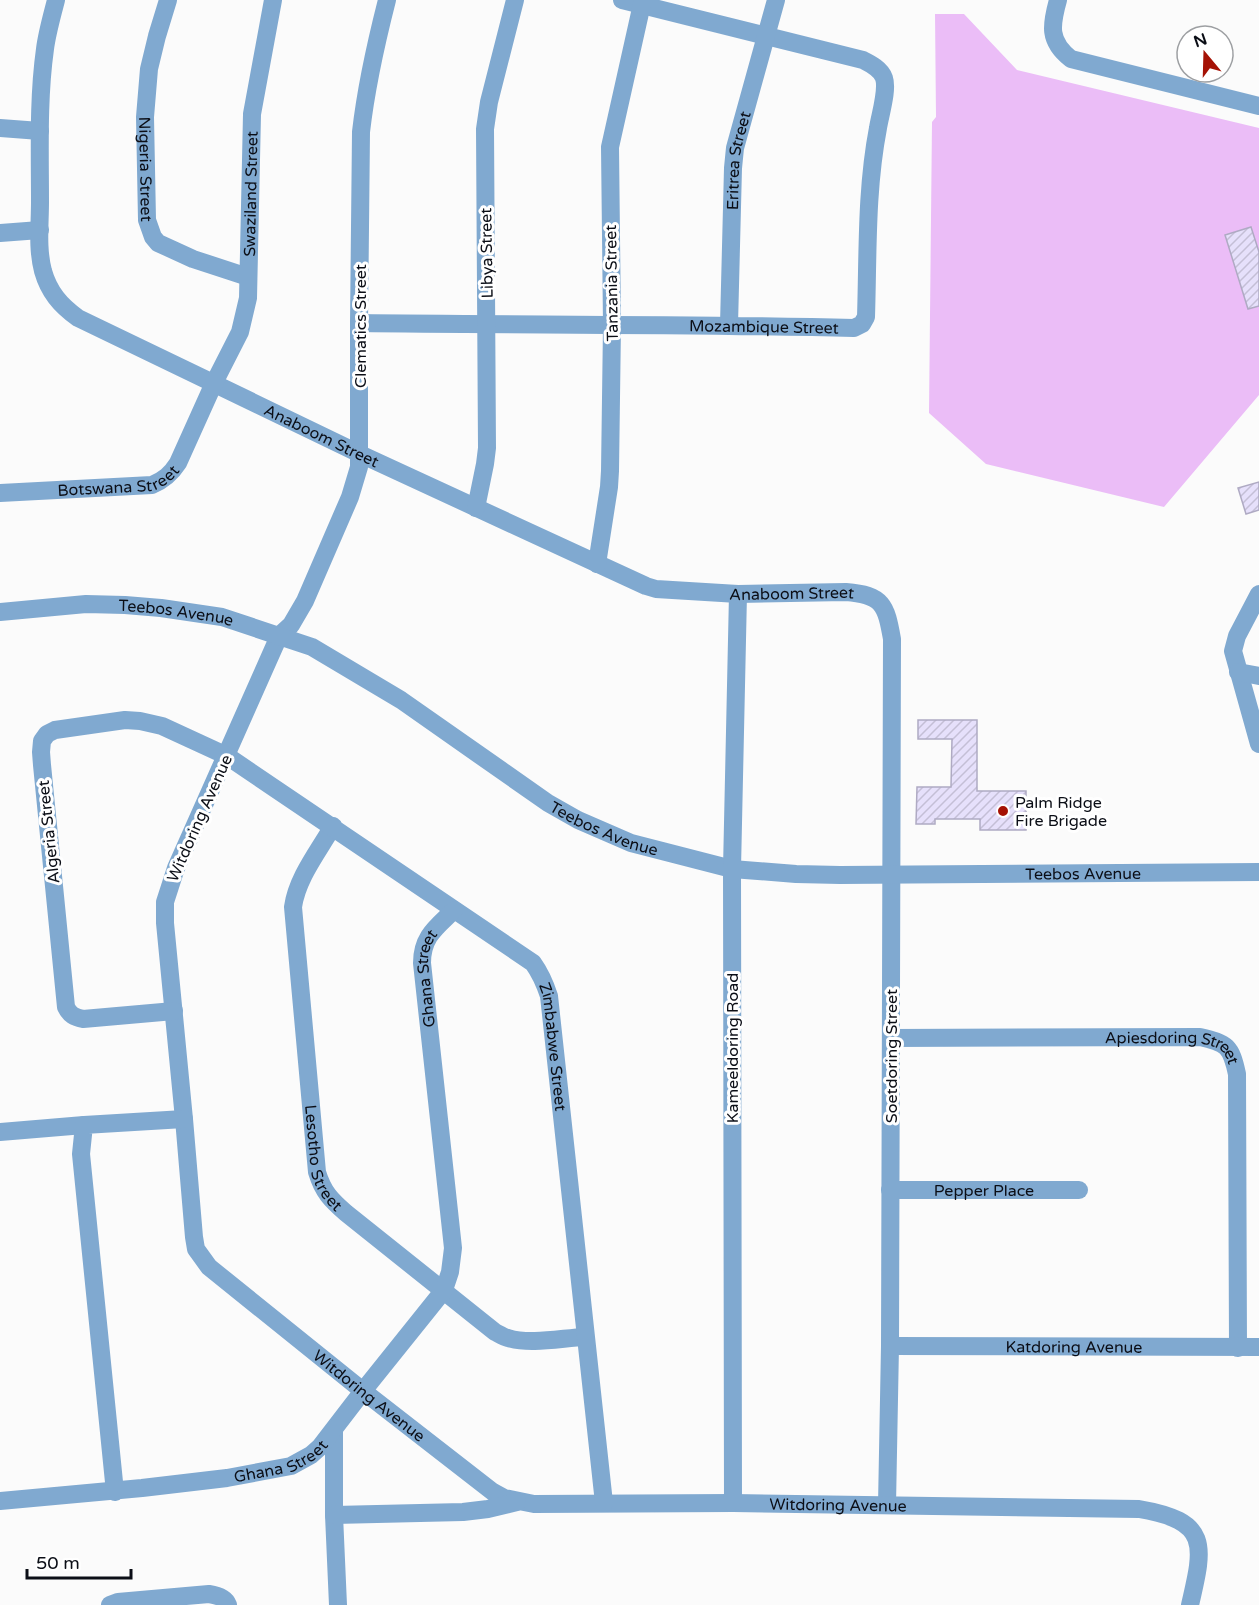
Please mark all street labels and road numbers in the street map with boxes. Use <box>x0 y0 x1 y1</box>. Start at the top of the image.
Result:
street label: Eritrea Street <box>723 109 756 210</box>
street label: Nigeria Street <box>134 117 156 222</box>
street label: Swaziland Street <box>240 131 263 257</box>
street label: Libya Street <box>476 208 498 298</box>
street label: Tanzania Street <box>601 224 623 342</box>
street label: Clematics Street <box>351 264 371 388</box>
street label: Mozambique Street <box>689 316 839 339</box>
street label: Anaboom Street <box>261 400 382 472</box>
street label: Botswana Street <box>57 461 184 501</box>
street label: Anaboom Street <box>729 583 855 605</box>
street label: Teebos Avenue <box>118 596 236 631</box>
street label: Witdoring Avenue <box>163 752 237 885</box>
street label: Algeria Street <box>34 779 64 885</box>
street label: Teebos Avenue <box>546 797 660 861</box>
street label: Teebos Avenue <box>1025 864 1141 885</box>
street label: Ghana Street <box>413 925 442 1028</box>
street label: Kameeldoring Road <box>723 973 743 1123</box>
street label: Zimbabwe Street <box>534 980 570 1112</box>
street label: Soetdoring Street <box>882 989 902 1123</box>
street label: Apiesdoring Street <box>1105 1028 1243 1067</box>
street label: Lesotho Street <box>300 1104 346 1216</box>
street label: Pepper Place <box>934 1181 1034 1201</box>
street label: Katdoring Avenue <box>1006 1337 1142 1358</box>
street label: Witdoring Avenue <box>309 1346 429 1447</box>
street label: Ghana Street <box>232 1436 333 1488</box>
street label: Witdoring Avenue <box>769 1495 907 1517</box>

